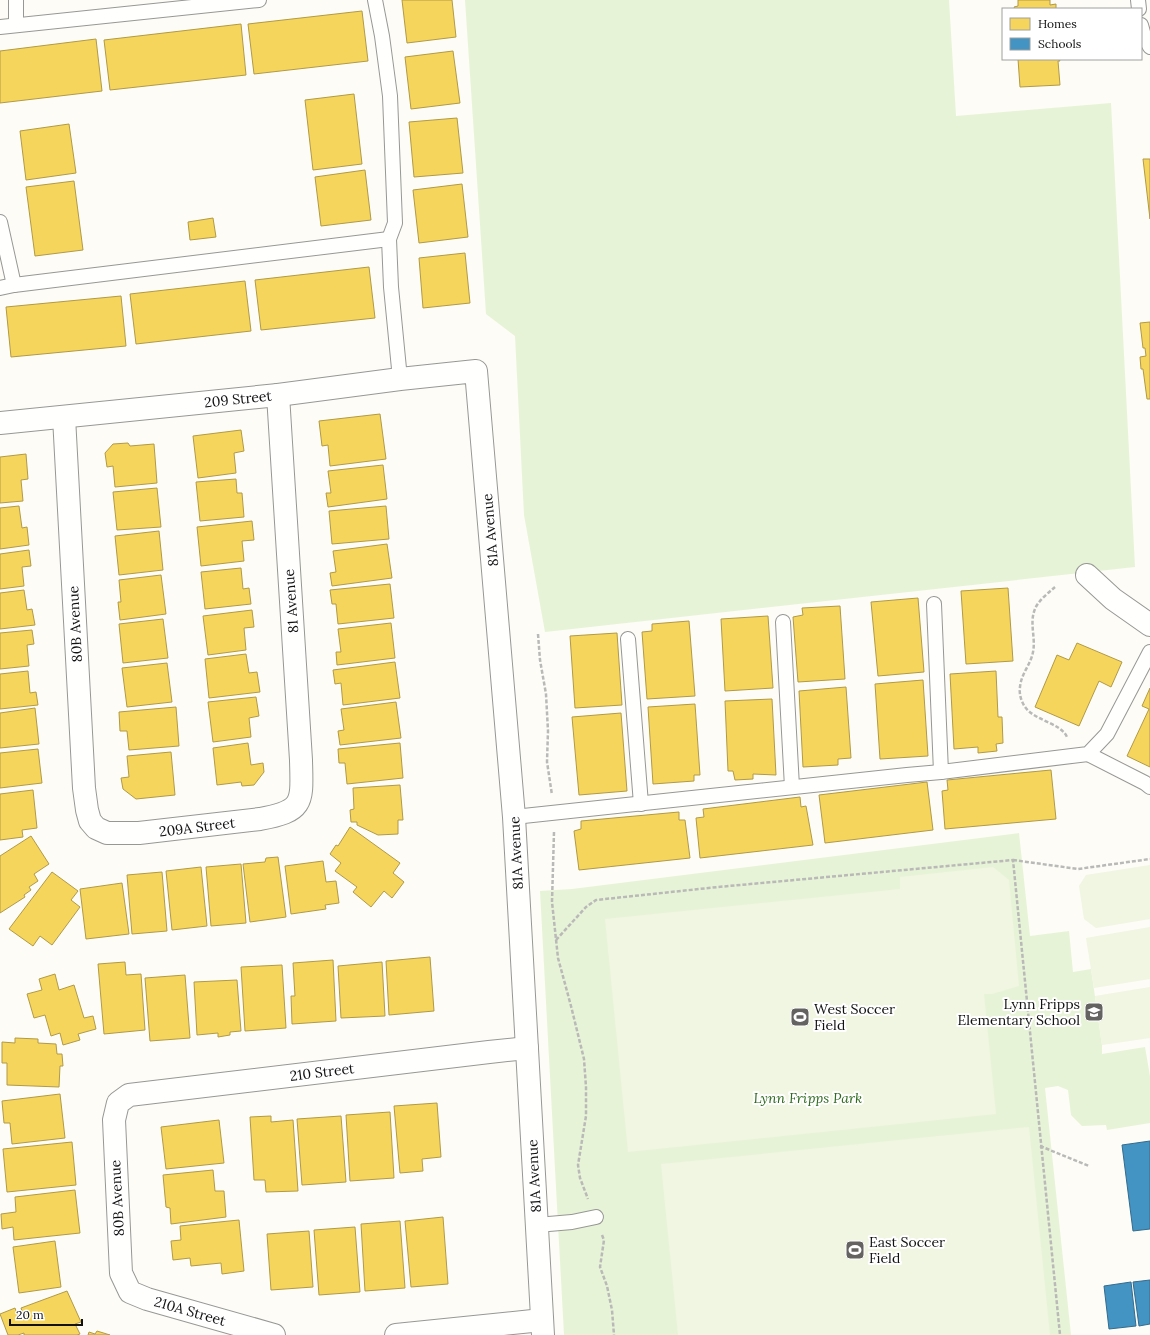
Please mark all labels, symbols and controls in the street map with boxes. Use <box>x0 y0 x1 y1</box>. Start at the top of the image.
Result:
legend <box>1002 8 1142 60</box>
text: Homes <box>1038 16 1077 31</box>
text: Schools <box>1038 36 1082 51</box>
street label: 209 Street <box>203 386 273 411</box>
street label: 81A Avenue <box>478 492 502 567</box>
street label: 81 Avenue <box>280 568 302 634</box>
street label: 80B Avenue <box>64 585 86 663</box>
street label: 209A Street <box>158 813 237 841</box>
street label: 81A Avenue <box>505 816 527 890</box>
place label: Lynn Fripps Elementary School <box>957 995 1080 1029</box>
place label: West Soccer Field <box>814 1000 895 1034</box>
school or university icon: Lynn Fripps Elementary School <box>1083 1001 1105 1023</box>
sports icon: West Soccer Field <box>789 1006 811 1028</box>
street label: 210 Street <box>289 1059 356 1085</box>
park label: Lynn Fripps Park <box>754 1089 862 1107</box>
street label: 81A Avenue <box>523 1139 545 1213</box>
street label: 80B Avenue <box>106 1159 128 1237</box>
place label: East Soccer Field <box>869 1233 945 1267</box>
sports icon: East Soccer Field <box>844 1239 866 1261</box>
street label: 210A Street <box>152 1292 228 1330</box>
scale bar <box>10 1301 82 1327</box>
text: 20 m <box>16 1307 44 1322</box>

